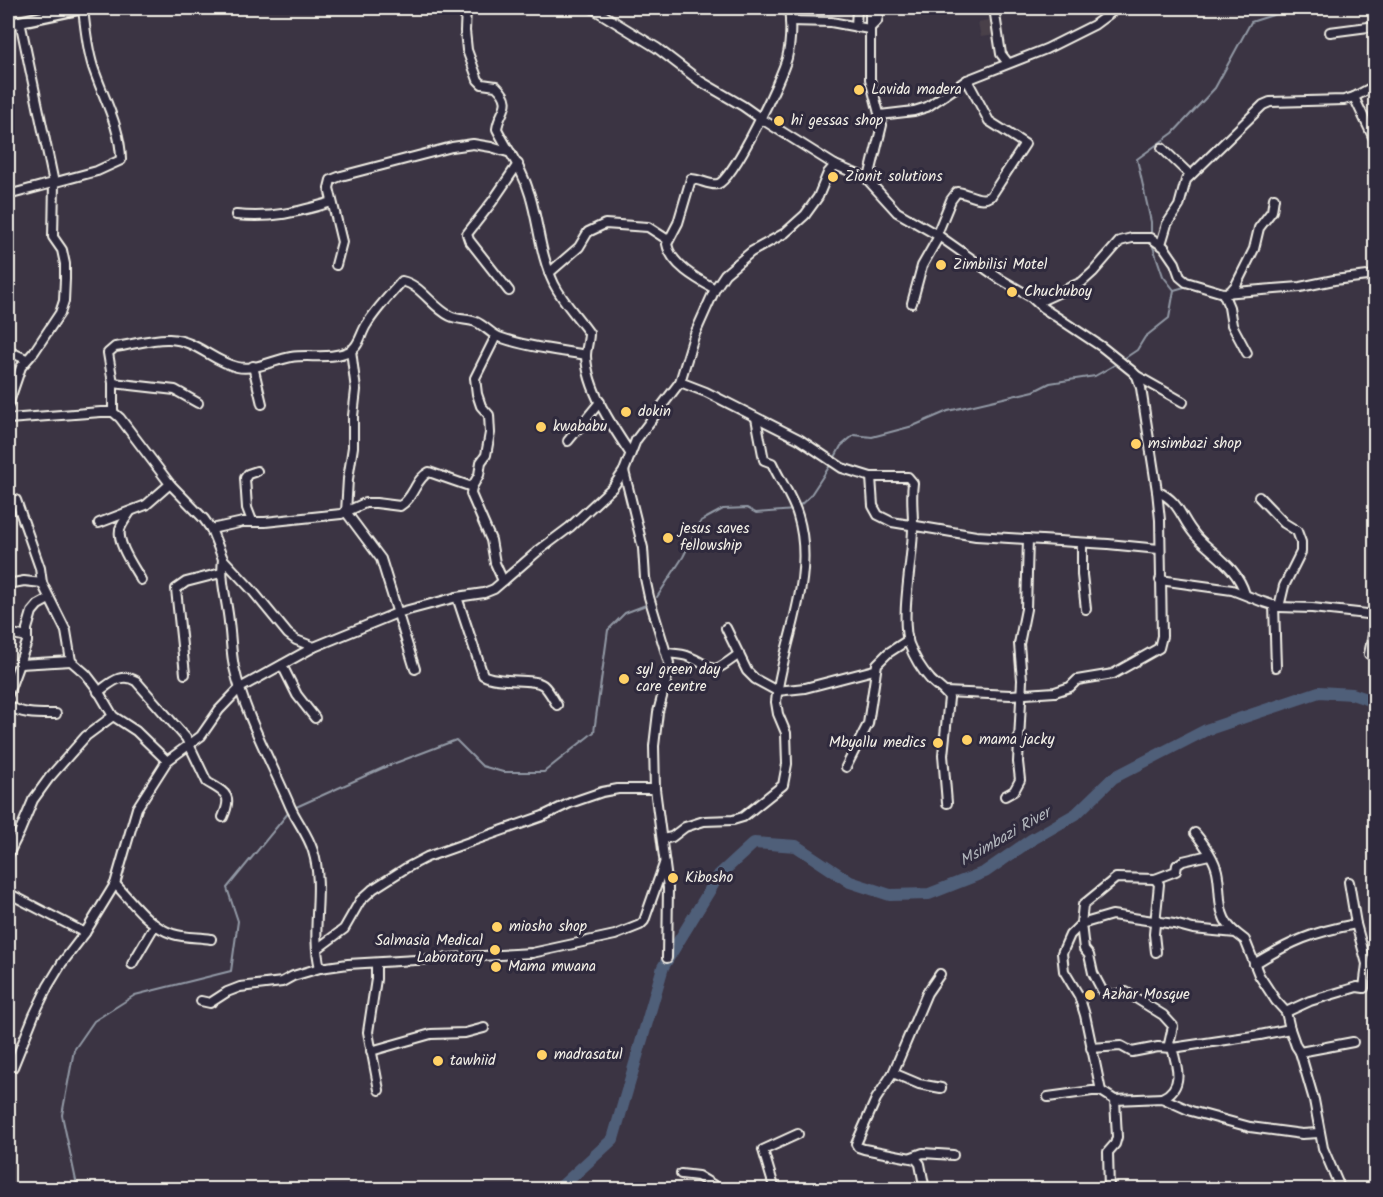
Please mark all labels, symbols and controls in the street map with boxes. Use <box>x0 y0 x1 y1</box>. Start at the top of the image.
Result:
place label: Lavida madera <box>871 78 962 102</box>
marker: Lavida madera <box>852 83 866 97</box>
place label: hi gessas shop <box>791 109 883 133</box>
marker: hi gessas shop <box>772 114 786 128</box>
place label: Zionit solutions <box>845 165 943 189</box>
marker: Zionit solutions <box>826 170 840 184</box>
place label: Zimbilisi Motel <box>953 253 1048 277</box>
marker: Zimbilisi Motel <box>934 258 948 272</box>
place label: Chuchuboy <box>1024 280 1093 304</box>
marker: Chuchuboy <box>1005 285 1019 299</box>
place label: dokin <box>638 400 671 424</box>
marker: dokin <box>619 405 633 419</box>
place label: kwababu <box>553 415 607 439</box>
marker: kwababu <box>534 420 548 434</box>
place label: msimbazi shop <box>1148 432 1241 456</box>
marker: msimbazi shop <box>1129 437 1143 451</box>
place label: jesus saves fellowship <box>676 517 750 558</box>
marker: jesus saves fellowship <box>661 531 675 545</box>
place label: syl green day care centre <box>636 658 721 699</box>
marker: syl green day care centre <box>617 672 631 686</box>
place label: mama jacky <box>979 728 1056 752</box>
place label: Mbyallu medics <box>829 731 927 755</box>
marker: mama jacky <box>960 733 974 747</box>
marker: Mbyallu medics <box>931 736 945 750</box>
water label: Msimbazi River <box>955 799 1058 873</box>
place label: Kibosho <box>685 866 734 890</box>
marker: Kibosho <box>666 871 680 885</box>
place label: miosho shop <box>509 915 587 939</box>
marker: miosho shop <box>490 920 504 934</box>
place label: Salmasia Medical Laboratory <box>375 929 484 970</box>
marker: Salmasia Medical Laboratory <box>488 943 502 957</box>
place label: Mama mwana <box>508 955 596 979</box>
marker: Mama mwana <box>489 960 503 974</box>
place label: Azhar Mosque <box>1102 983 1190 1007</box>
marker: Azhar Mosque <box>1083 988 1097 1002</box>
place label: madrasatul <box>554 1043 623 1067</box>
marker: madrasatul <box>535 1048 549 1062</box>
place label: tawhiid <box>450 1049 496 1073</box>
marker: tawhiid <box>431 1054 445 1068</box>

